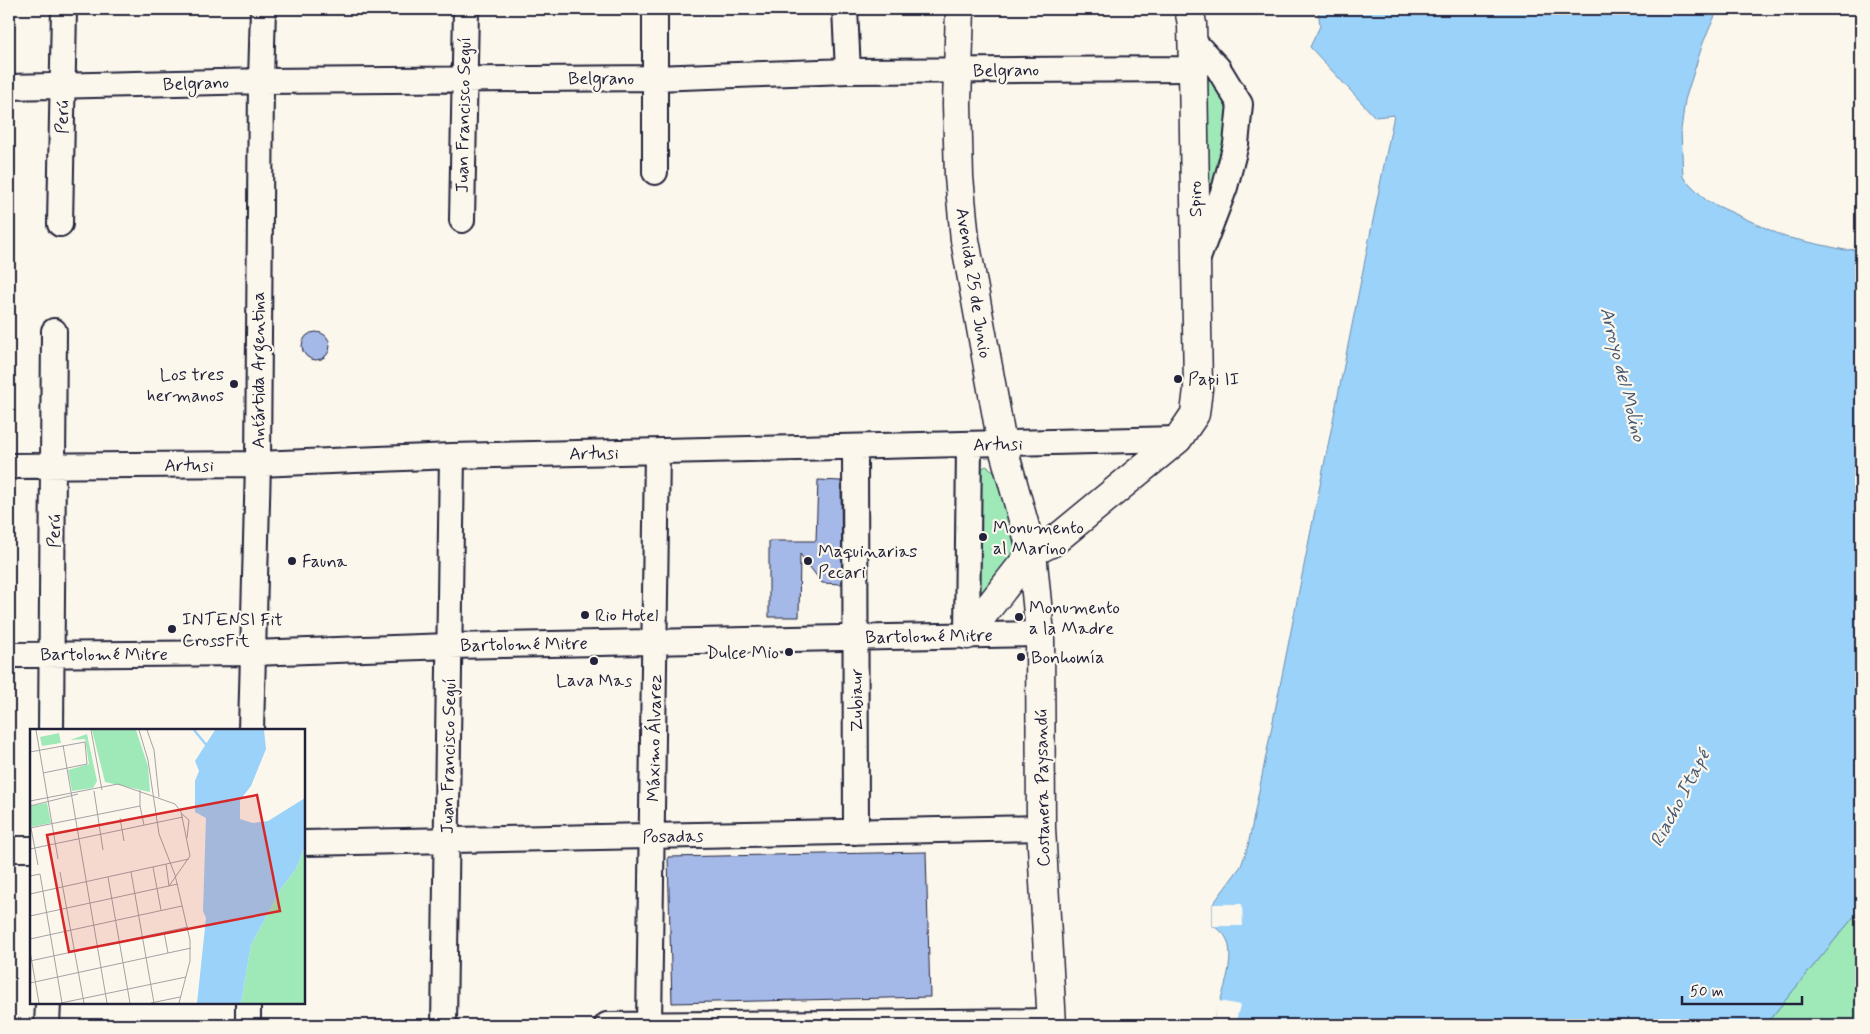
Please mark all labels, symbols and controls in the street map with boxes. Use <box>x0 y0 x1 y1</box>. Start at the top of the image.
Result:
street label: Juan Francisco Seguí <box>451 37 477 193</box>
street label: Belgrano <box>973 58 1039 85</box>
street label: Belgrano <box>568 67 634 92</box>
street label: Belgrano <box>163 71 230 98</box>
street label: Perú <box>51 100 75 134</box>
street label: Spiro <box>1184 181 1208 217</box>
street label: Avenida 25 de Junio <box>949 206 997 360</box>
street label: Antártida Argentina <box>247 292 273 448</box>
water label: Arroyo del Molino <box>1594 305 1652 445</box>
place label: Los tres hermanos <box>147 363 224 408</box>
place label: Papi II <box>1188 368 1239 392</box>
marker: Papi II <box>1172 373 1184 385</box>
marker: Los tres hermanos <box>228 378 240 390</box>
street label: Artusi <box>973 433 1023 457</box>
street label: Artusi <box>569 442 619 466</box>
street label: Artusi <box>164 454 214 478</box>
street label: Perú <box>43 514 67 548</box>
place label: Monumento al Marino <box>993 516 1084 561</box>
marker: Monumento al Marino <box>977 531 989 543</box>
place label: Maquinarias Pecari <box>818 540 917 585</box>
place label: Fauna <box>302 550 347 574</box>
marker: Fauna <box>286 555 298 567</box>
marker: Maquinarias Pecari <box>802 555 814 567</box>
place label: Monumento a la Madre <box>1029 596 1120 641</box>
place label: Rio Hotel <box>595 604 658 628</box>
place label: INTENSI Fit CrossFit <box>182 608 283 653</box>
marker: Rio Hotel <box>579 609 591 621</box>
marker: Monumento a la Madre <box>1013 611 1025 623</box>
marker: INTENSI Fit CrossFit <box>166 623 178 635</box>
street label: Bartolomé Mitre <box>865 624 993 650</box>
street label: Bartolomé Mitre <box>460 632 588 658</box>
place label: Dulce Mio <box>706 641 779 665</box>
street label: Bartolomé Mitre <box>40 643 168 667</box>
marker: Dulce Mio <box>783 646 795 658</box>
place label: Bonhomía <box>1031 646 1105 670</box>
marker: Bonhomía <box>1015 651 1027 663</box>
marker: Lava Mas <box>588 655 600 667</box>
street label: Zubiaur <box>845 668 869 732</box>
place label: Lava Mas <box>556 669 632 693</box>
street label: Máximo Álvarez <box>642 674 668 802</box>
street label: Juan Francisco Seguí <box>436 678 462 834</box>
street label: Costanera Paysandú <box>1030 709 1056 867</box>
inset map <box>30 729 305 1004</box>
water label: Riacho Itapé <box>1644 744 1717 851</box>
street label: Posadas <box>642 824 704 850</box>
scale bar <box>1682 974 1802 1006</box>
text: 50 m <box>1690 982 1724 1002</box>

